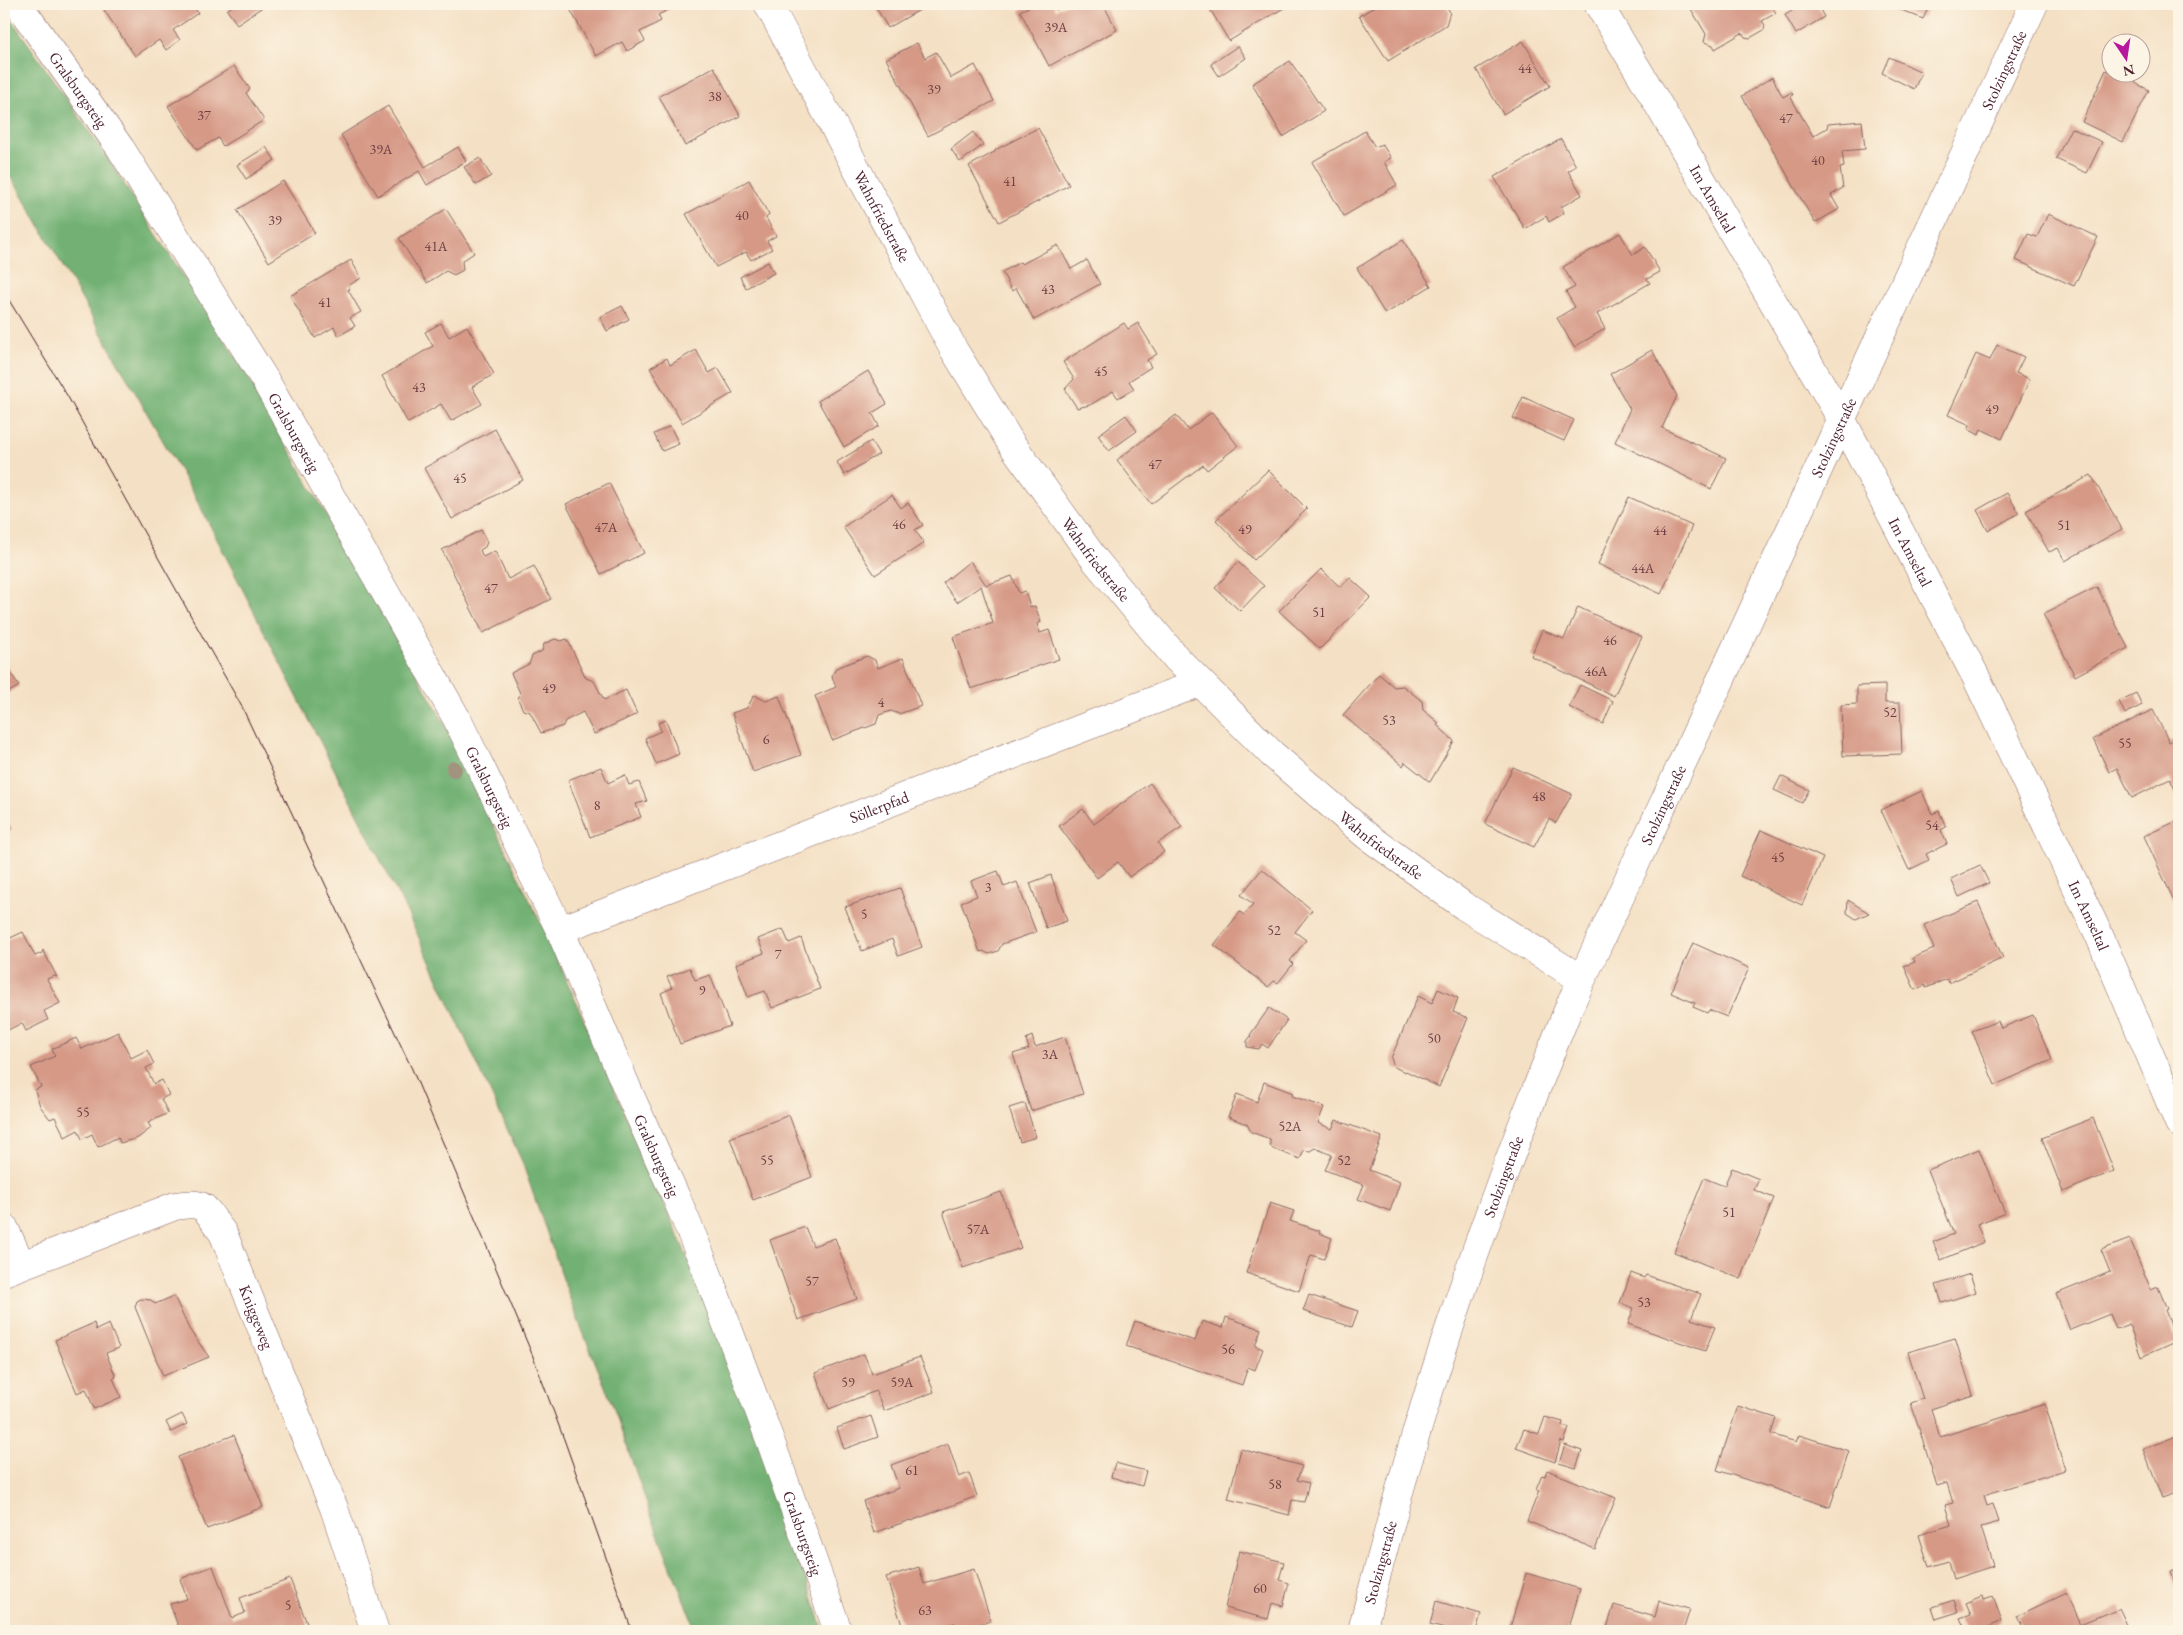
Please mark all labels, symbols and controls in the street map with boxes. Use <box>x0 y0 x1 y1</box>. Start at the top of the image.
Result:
house number: 39A <box>1044 18 1068 36</box>
street label: Stolzingstraße <box>1976 27 2031 113</box>
north arrow <box>2100 32 2150 82</box>
street label: Gralsburgsteig <box>44 48 113 133</box>
house number: 44 <box>1518 59 1532 77</box>
text: N <box>2121 61 2136 81</box>
house number: 39 <box>927 80 941 98</box>
house number: 38 <box>708 87 722 105</box>
house number: 37 <box>197 106 211 124</box>
house number: 47 <box>1779 109 1793 127</box>
house number: 39A <box>369 140 393 158</box>
house number: 40 <box>1811 151 1825 169</box>
street label: Im Amseltal <box>1685 161 1741 237</box>
street label: Wahnfriedstraße <box>849 167 915 266</box>
house number: 41 <box>1003 172 1017 190</box>
house number: 40 <box>735 206 749 224</box>
house number: 39 <box>268 211 282 229</box>
house number: 41A <box>424 237 448 255</box>
house number: 43 <box>1041 280 1055 298</box>
house number: 41 <box>318 293 332 311</box>
house number: 45 <box>1094 362 1108 380</box>
house number: 43 <box>412 378 426 396</box>
street label: Gralsburgsteig <box>263 389 326 477</box>
street label: Stolzingstraße <box>1806 394 1861 481</box>
house number: 49 <box>1985 400 1999 418</box>
house number: 47 <box>1148 455 1162 473</box>
house number: 45 <box>453 469 467 487</box>
street label: Wahnfriedstraße <box>1057 513 1135 606</box>
street label: Im Amseltal <box>1884 514 1937 590</box>
house number: 46 <box>892 515 906 533</box>
house number: 51 <box>2057 516 2071 534</box>
house number: 47A <box>594 518 618 536</box>
house number: 49 <box>1238 520 1252 538</box>
house number: 44 <box>1653 521 1667 539</box>
house number: 44A <box>1631 559 1655 577</box>
house number: 47 <box>484 579 498 597</box>
house number: 51 <box>1312 603 1326 621</box>
house number: 46 <box>1603 631 1617 649</box>
house number: 46A <box>1584 662 1608 680</box>
house number: 49 <box>542 679 556 697</box>
house number: 4 <box>878 693 885 711</box>
house number: 52 <box>1883 703 1897 721</box>
house number: 53 <box>1382 711 1396 729</box>
house number: 6 <box>763 730 770 748</box>
house number: 55 <box>2118 734 2132 752</box>
street label: Gralsburgsteig <box>461 742 519 832</box>
street label: Stolzingstraße <box>1636 762 1691 848</box>
street label: Söllerpfad <box>846 786 913 828</box>
house number: 48 <box>1532 787 1546 805</box>
house number: 8 <box>594 796 601 814</box>
street label: Wahnfriedstraße <box>1334 806 1427 884</box>
house number: 54 <box>1925 816 1939 834</box>
house number: 45 <box>1771 848 1785 866</box>
street label: Im Amseltal <box>2063 877 2114 954</box>
house number: 3 <box>985 878 992 896</box>
house number: 5 <box>861 905 867 923</box>
house number: 52 <box>1267 921 1281 939</box>
house number: 7 <box>775 945 782 963</box>
house number: 9 <box>699 981 706 999</box>
house number: 50 <box>1427 1029 1441 1047</box>
house number: 3A <box>1042 1045 1059 1063</box>
house number: 55 <box>76 1103 90 1121</box>
street label: Gralsburgsteig <box>629 1111 685 1201</box>
house number: 52A <box>1278 1117 1302 1135</box>
street label: Stolzingstraße <box>1479 1133 1528 1221</box>
house number: 55 <box>760 1151 774 1169</box>
house number: 52 <box>1337 1151 1351 1169</box>
house number: 51 <box>1722 1203 1736 1221</box>
house number: 57A <box>966 1220 990 1238</box>
house number: 57 <box>805 1272 819 1290</box>
street label: Kniggeweg <box>234 1282 279 1353</box>
house number: 53 <box>1637 1293 1651 1311</box>
house number: 56 <box>1221 1340 1235 1358</box>
house number: 59 <box>841 1373 855 1391</box>
house number: 59A <box>890 1373 914 1391</box>
house number: 61 <box>905 1461 919 1479</box>
house number: 58 <box>1268 1475 1282 1493</box>
street label: Gralsburgsteig <box>778 1488 828 1580</box>
street label: Stolzingstraße <box>1359 1518 1402 1607</box>
house number: 60 <box>1253 1579 1267 1597</box>
house number: 5 <box>285 1596 291 1614</box>
house number: 63 <box>918 1601 932 1619</box>

